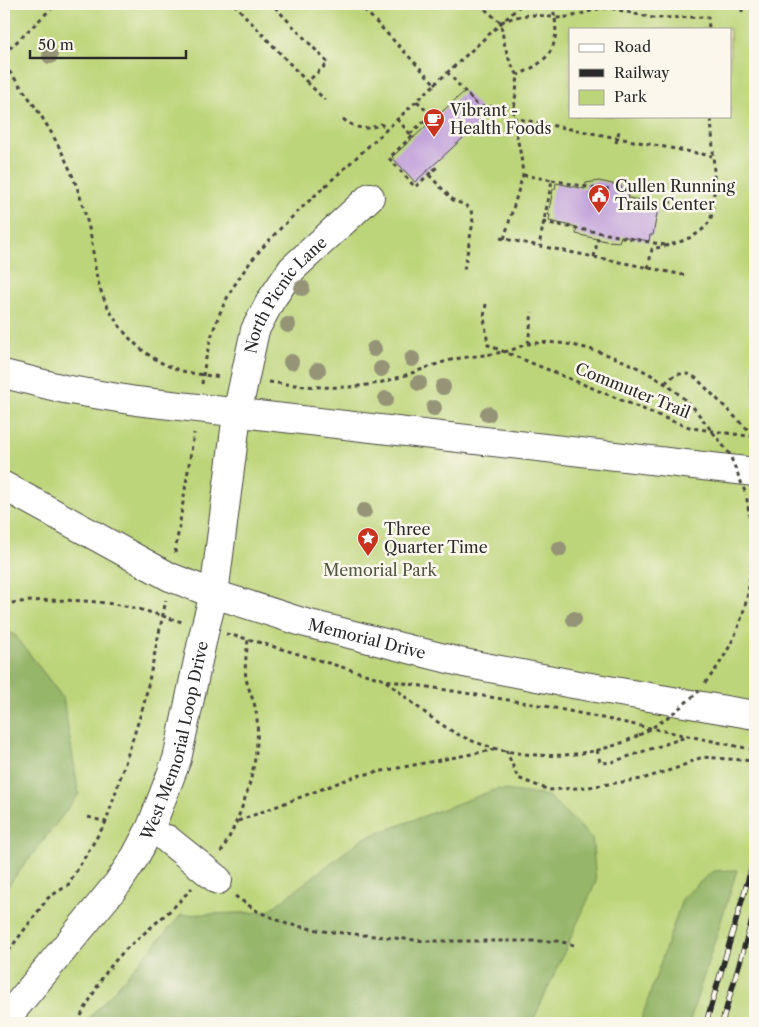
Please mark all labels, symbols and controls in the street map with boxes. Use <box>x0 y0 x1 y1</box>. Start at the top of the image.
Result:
scale bar <box>30 28 186 60</box>
legend <box>569 28 732 118</box>
text: 50 m <box>38 35 74 54</box>
text: Road <box>614 37 651 56</box>
text: Railway <box>614 63 670 82</box>
text: Park <box>614 87 648 106</box>
place label: Vibrant - Health Foods <box>449 100 552 138</box>
cafe icon: Vibrant - Health Foods <box>422 107 446 138</box>
place label: Cullen Running Trails Center <box>615 176 735 214</box>
public building icon: Cullen Running Trails Center <box>587 183 611 214</box>
street label: North Picnic Lane <box>240 232 331 355</box>
street label: Commuter Trail <box>573 358 694 422</box>
place label: Three Quarter Time <box>384 519 488 557</box>
place icon: Three Quarter Time <box>356 526 380 557</box>
park label: Memorial Park <box>323 560 437 580</box>
street label: Memorial Drive <box>306 614 428 663</box>
street label: West Memorial Loop Drive <box>135 639 212 844</box>

